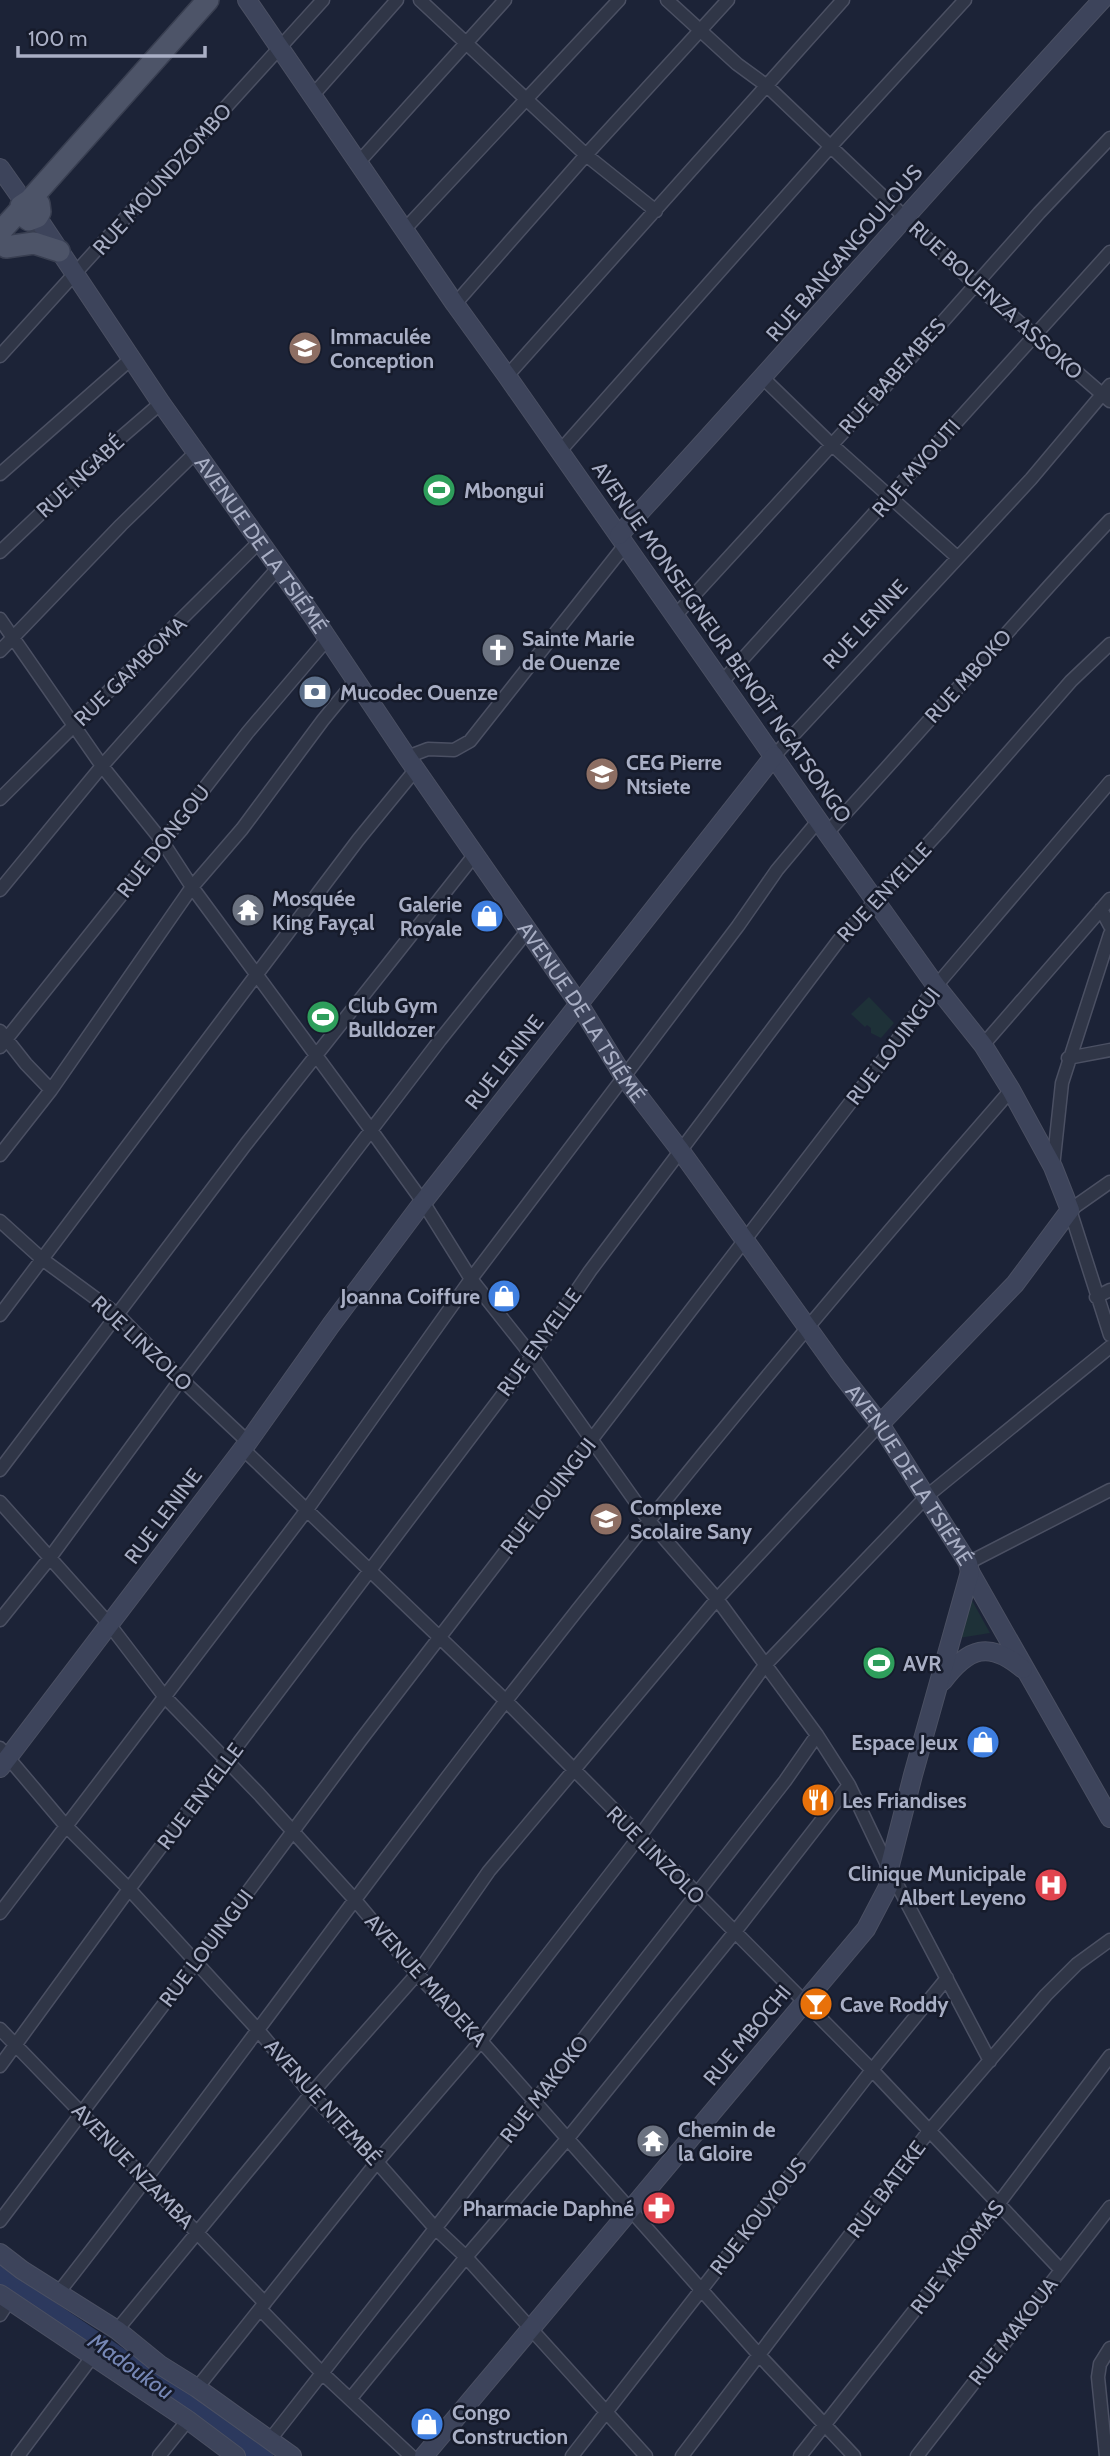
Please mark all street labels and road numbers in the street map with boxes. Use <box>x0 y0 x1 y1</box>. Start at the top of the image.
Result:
street label: RUE MOUNDZOMBO <box>87 98 237 260</box>
street label: RUE BANGANGOULOUS <box>761 160 927 346</box>
street label: RUE BOUENZA ASSOKO <box>904 215 1088 385</box>
street label: RUE BABEMBES <box>833 313 951 439</box>
street label: RUE MVOUTI <box>867 414 965 522</box>
street label: RUE NGABÉ <box>31 429 129 523</box>
street label: AVENUE DE LA TSIÉMÉ <box>190 451 333 638</box>
street label: AVENUE MONSEIGNEUR BENOÎT NGATSONGO <box>587 457 857 827</box>
street label: RUE LENINE <box>817 574 913 674</box>
street label: RUE GAMBOMA <box>69 611 192 731</box>
street label: RUE MBOKO <box>919 624 1017 728</box>
street label: RUE DONGOU <box>111 780 215 902</box>
street label: RUE ENYELLE <box>832 837 936 947</box>
street label: AVENUE DE LA TSIÉMÉ <box>513 917 651 1107</box>
street label: RUE LOUINGUI <box>841 982 945 1110</box>
street label: RUE LENINE <box>459 1010 549 1114</box>
street label: RUE ENYELLE <box>492 1283 586 1401</box>
street label: RUE LINZOLO <box>87 1290 197 1396</box>
street label: AVENUE DE LA TSIÉMÉ <box>841 1379 978 1569</box>
street label: RUE LOUINGUI <box>495 1433 601 1559</box>
street label: RUE LENINE <box>119 1463 207 1569</box>
street label: RUE ENYELLE <box>152 1738 248 1854</box>
street label: RUE LINZOLO <box>602 1801 710 1909</box>
street label: RUE LOUINGUI <box>154 1884 258 2012</box>
street label: AVENUE MIADEKA <box>360 1909 492 2051</box>
street label: RUE MBOCHI <box>698 1980 796 2090</box>
street label: RUE MAKOKO <box>494 2030 594 2148</box>
street label: AVENUE NTEMBÉ <box>260 2034 386 2170</box>
street label: AVENUE NZAMBA <box>67 2098 199 2234</box>
street label: RUE BATEKE <box>841 2136 931 2242</box>
street label: RUE KOUYOUS <box>704 2152 812 2280</box>
street label: RUE YAKOMAS <box>905 2195 1009 2319</box>
street label: RUE MAKOUA <box>963 2272 1063 2390</box>

